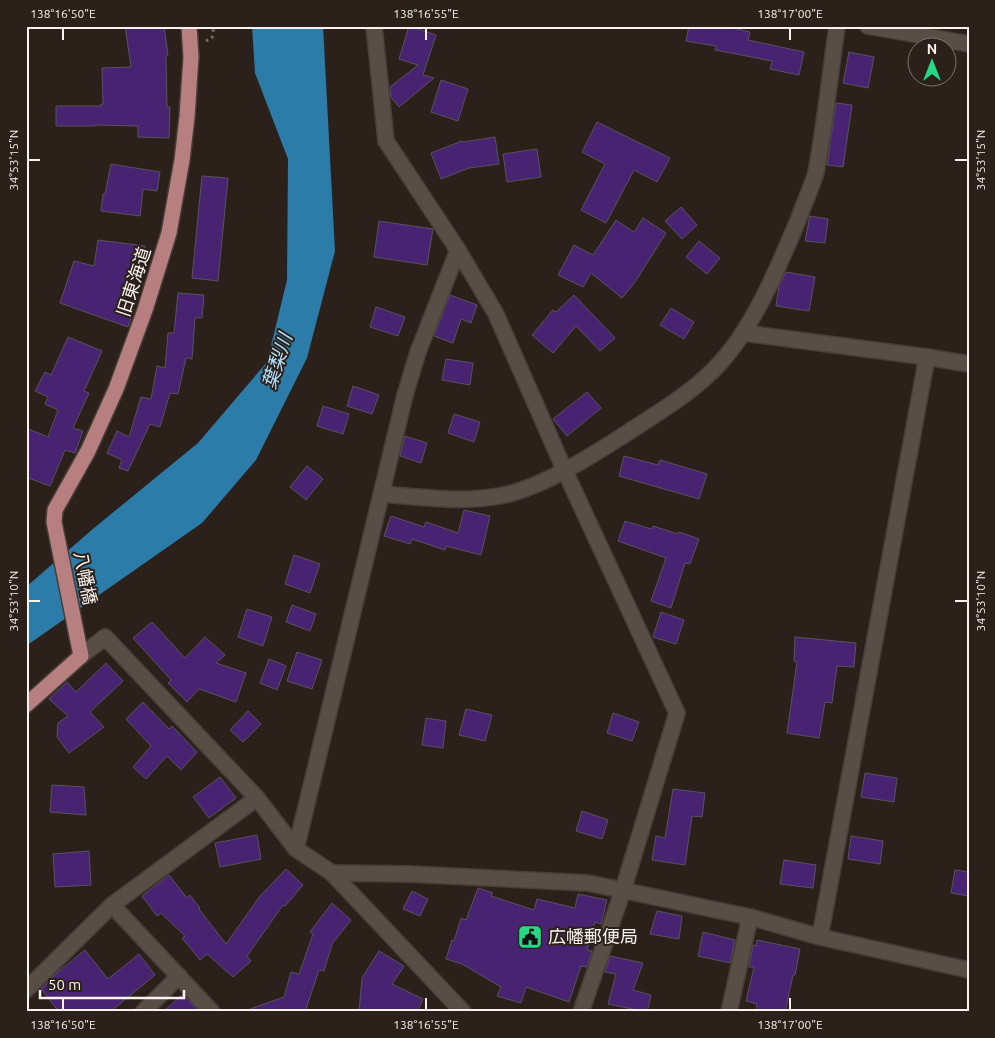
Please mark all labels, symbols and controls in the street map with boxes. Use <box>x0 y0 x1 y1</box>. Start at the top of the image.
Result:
text: 138°16'50"E <box>30 7 96 20</box>
text: 138°16'55"E <box>393 7 459 20</box>
text: 138°17'00"E <box>757 7 823 20</box>
north arrow <box>908 38 958 88</box>
text: N <box>927 41 937 57</box>
text: 34°53'15"N <box>7 130 20 190</box>
text: 34°53'15"N <box>974 130 987 190</box>
street label: 旧東海道 <box>112 244 154 319</box>
water label: 葉梨川 <box>258 329 297 392</box>
street label: 八幡橋 <box>71 549 101 606</box>
text: 34°53'10"N <box>7 571 20 631</box>
text: 34°53'10"N <box>974 571 987 631</box>
public building icon: 広幡郵便局 <box>517 924 543 950</box>
place label: 広幡郵便局 <box>548 926 638 946</box>
scale bar <box>40 968 184 1000</box>
text: 50 m <box>48 976 81 993</box>
text: 138°16'50"E <box>30 1018 96 1031</box>
text: 138°16'55"E <box>393 1018 459 1031</box>
text: 138°17'00"E <box>757 1018 823 1031</box>

